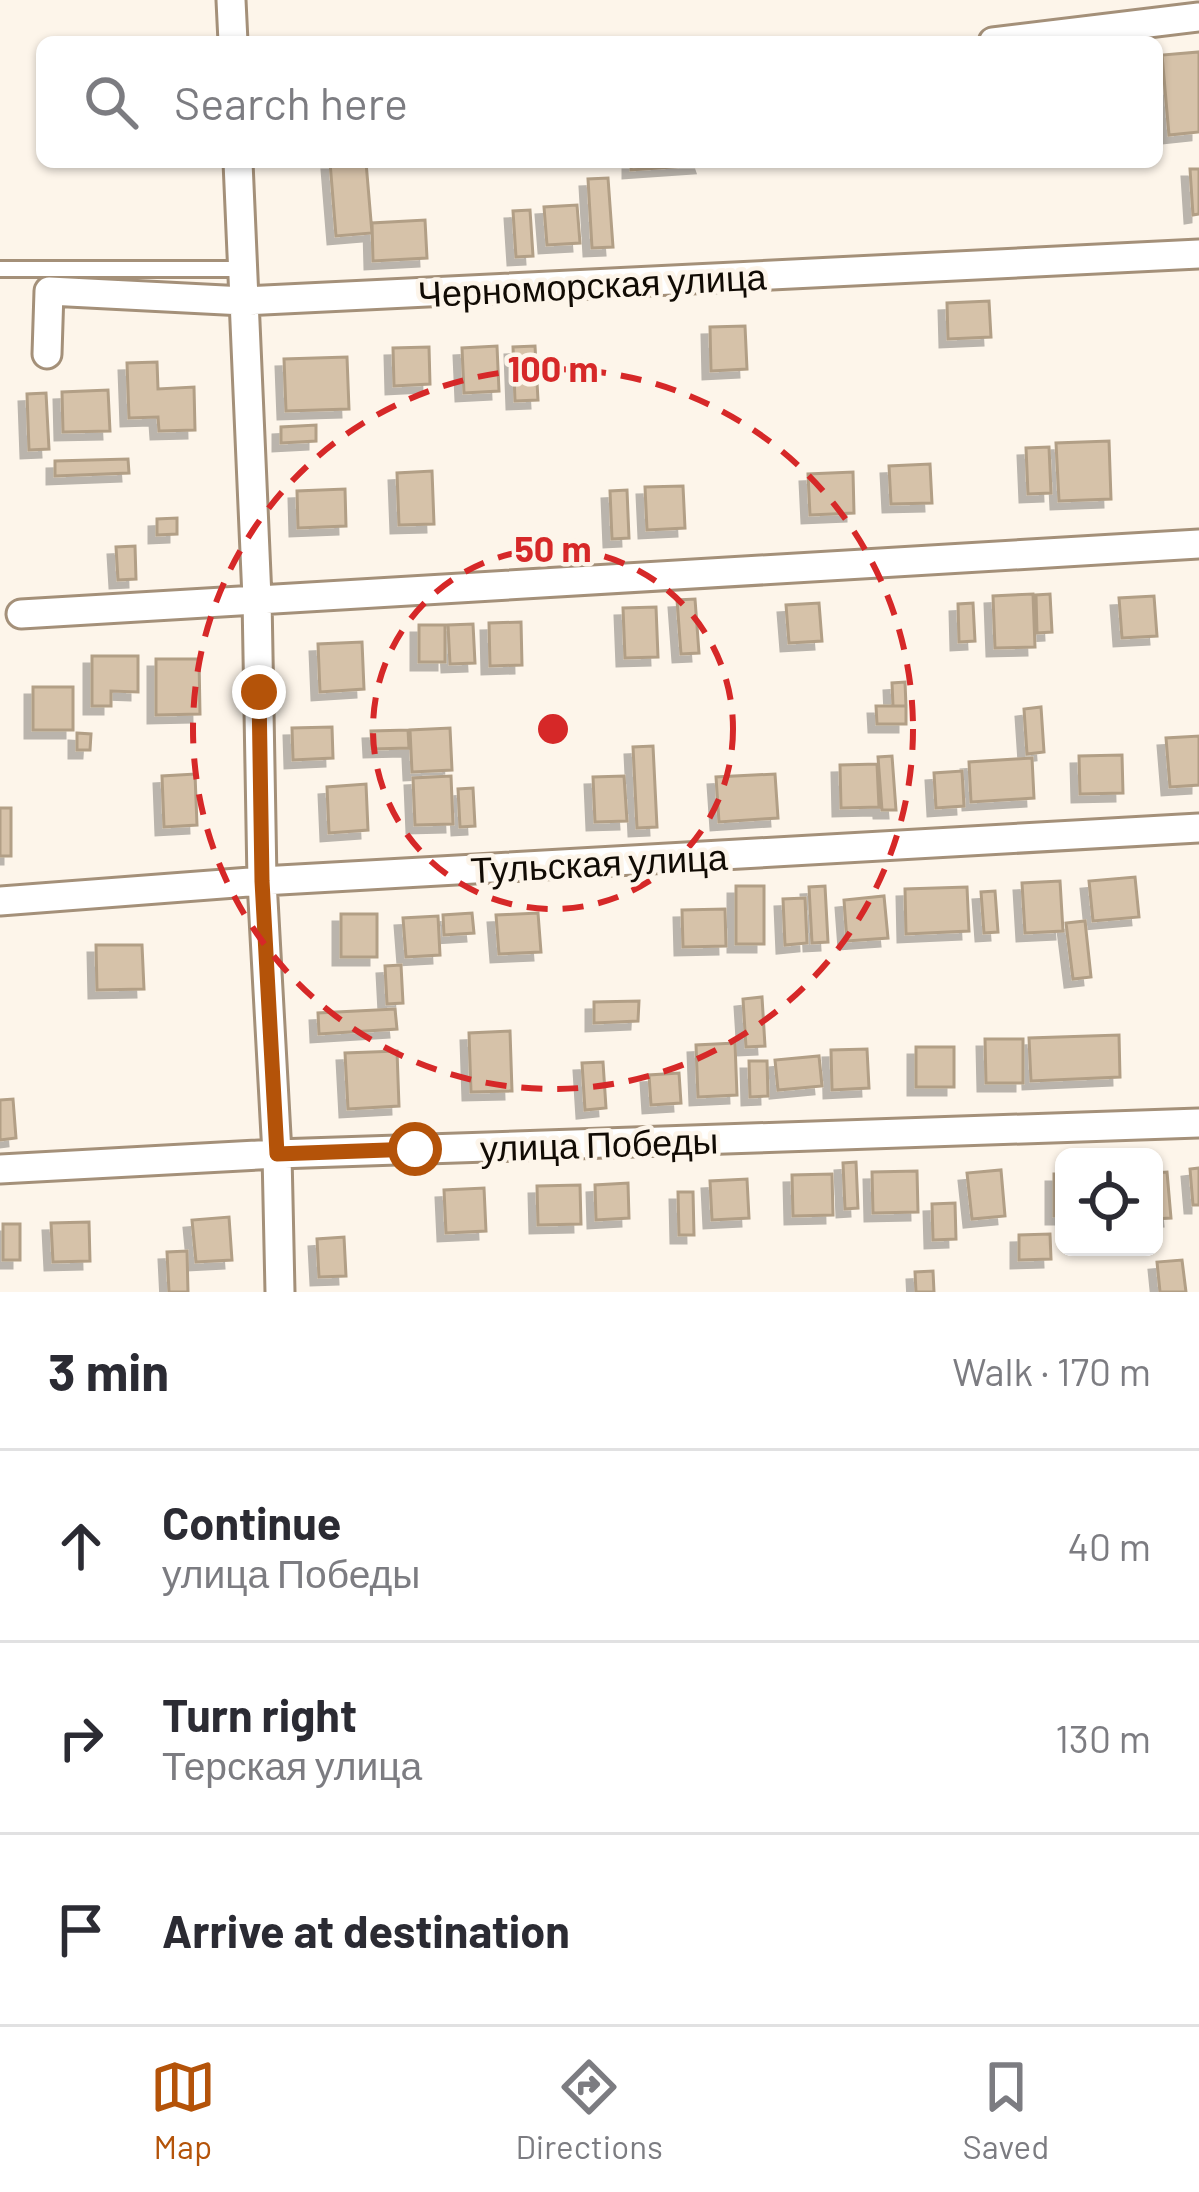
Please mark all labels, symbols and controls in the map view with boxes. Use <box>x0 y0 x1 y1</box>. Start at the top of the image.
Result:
search box <box>36 36 1163 168</box>
icon: search <box>78 69 144 135</box>
text: Search here <box>174 75 408 129</box>
street label: Черноморская улица <box>417 253 768 316</box>
text: 100 m <box>507 346 599 389</box>
text: 50 m <box>514 526 592 569</box>
route end <box>232 665 286 719</box>
centre of rings <box>532 708 574 750</box>
street label: Тульская улица <box>469 834 730 891</box>
street label: улица Победы <box>479 1117 719 1170</box>
route start <box>388 1122 442 1176</box>
map controls <box>1055 1148 1163 1256</box>
button: locate <box>1055 1148 1163 1256</box>
text: 3 min <box>48 1340 169 1401</box>
text: Walk · 170 m <box>952 1347 1151 1394</box>
text: Continue <box>162 1495 341 1549</box>
icon: ahead <box>48 1513 114 1579</box>
text: 40 m <box>1067 1522 1151 1569</box>
text: улица Победы <box>162 1549 420 1596</box>
text: Turn right <box>162 1687 357 1741</box>
icon: right <box>48 1705 114 1771</box>
text: 130 m <box>1055 1714 1151 1761</box>
text: Терская улица <box>162 1741 422 1788</box>
icon: arrive <box>48 1897 114 1963</box>
text: Arrive at destination <box>162 1903 570 1957</box>
tab: Map <box>150 2054 216 2166</box>
tab: Directions <box>515 2054 663 2166</box>
tab: Saved <box>963 2054 1049 2166</box>

